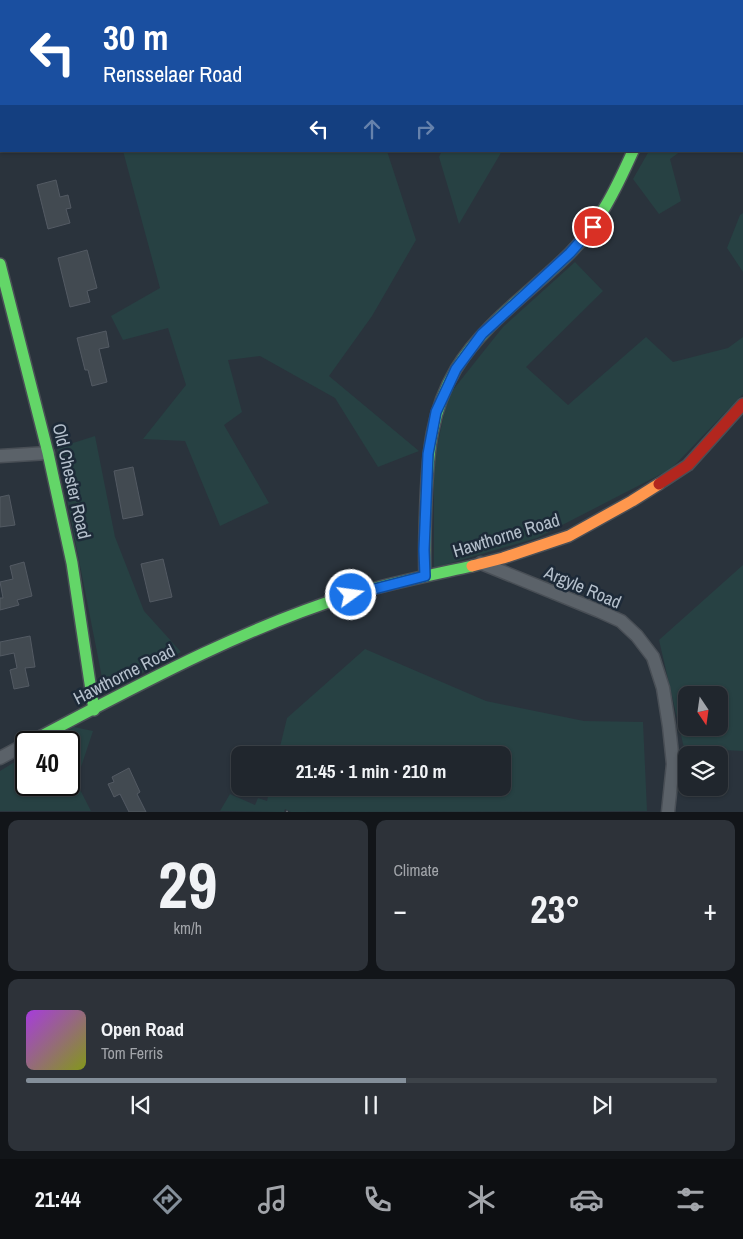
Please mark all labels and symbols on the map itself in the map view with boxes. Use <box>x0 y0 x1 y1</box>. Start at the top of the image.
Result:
pin <box>572 206 614 248</box>
street label: Old Chester Road <box>47 421 97 541</box>
street label: Hawthorne Road <box>449 507 563 563</box>
street label: Argyle Road <box>540 559 625 614</box>
position arrow <box>324 568 376 620</box>
street label: Hawthorne Road <box>69 638 179 710</box>
north arrow <box>678 686 728 736</box>
speed limit sign: 40 <box>15 731 80 796</box>

